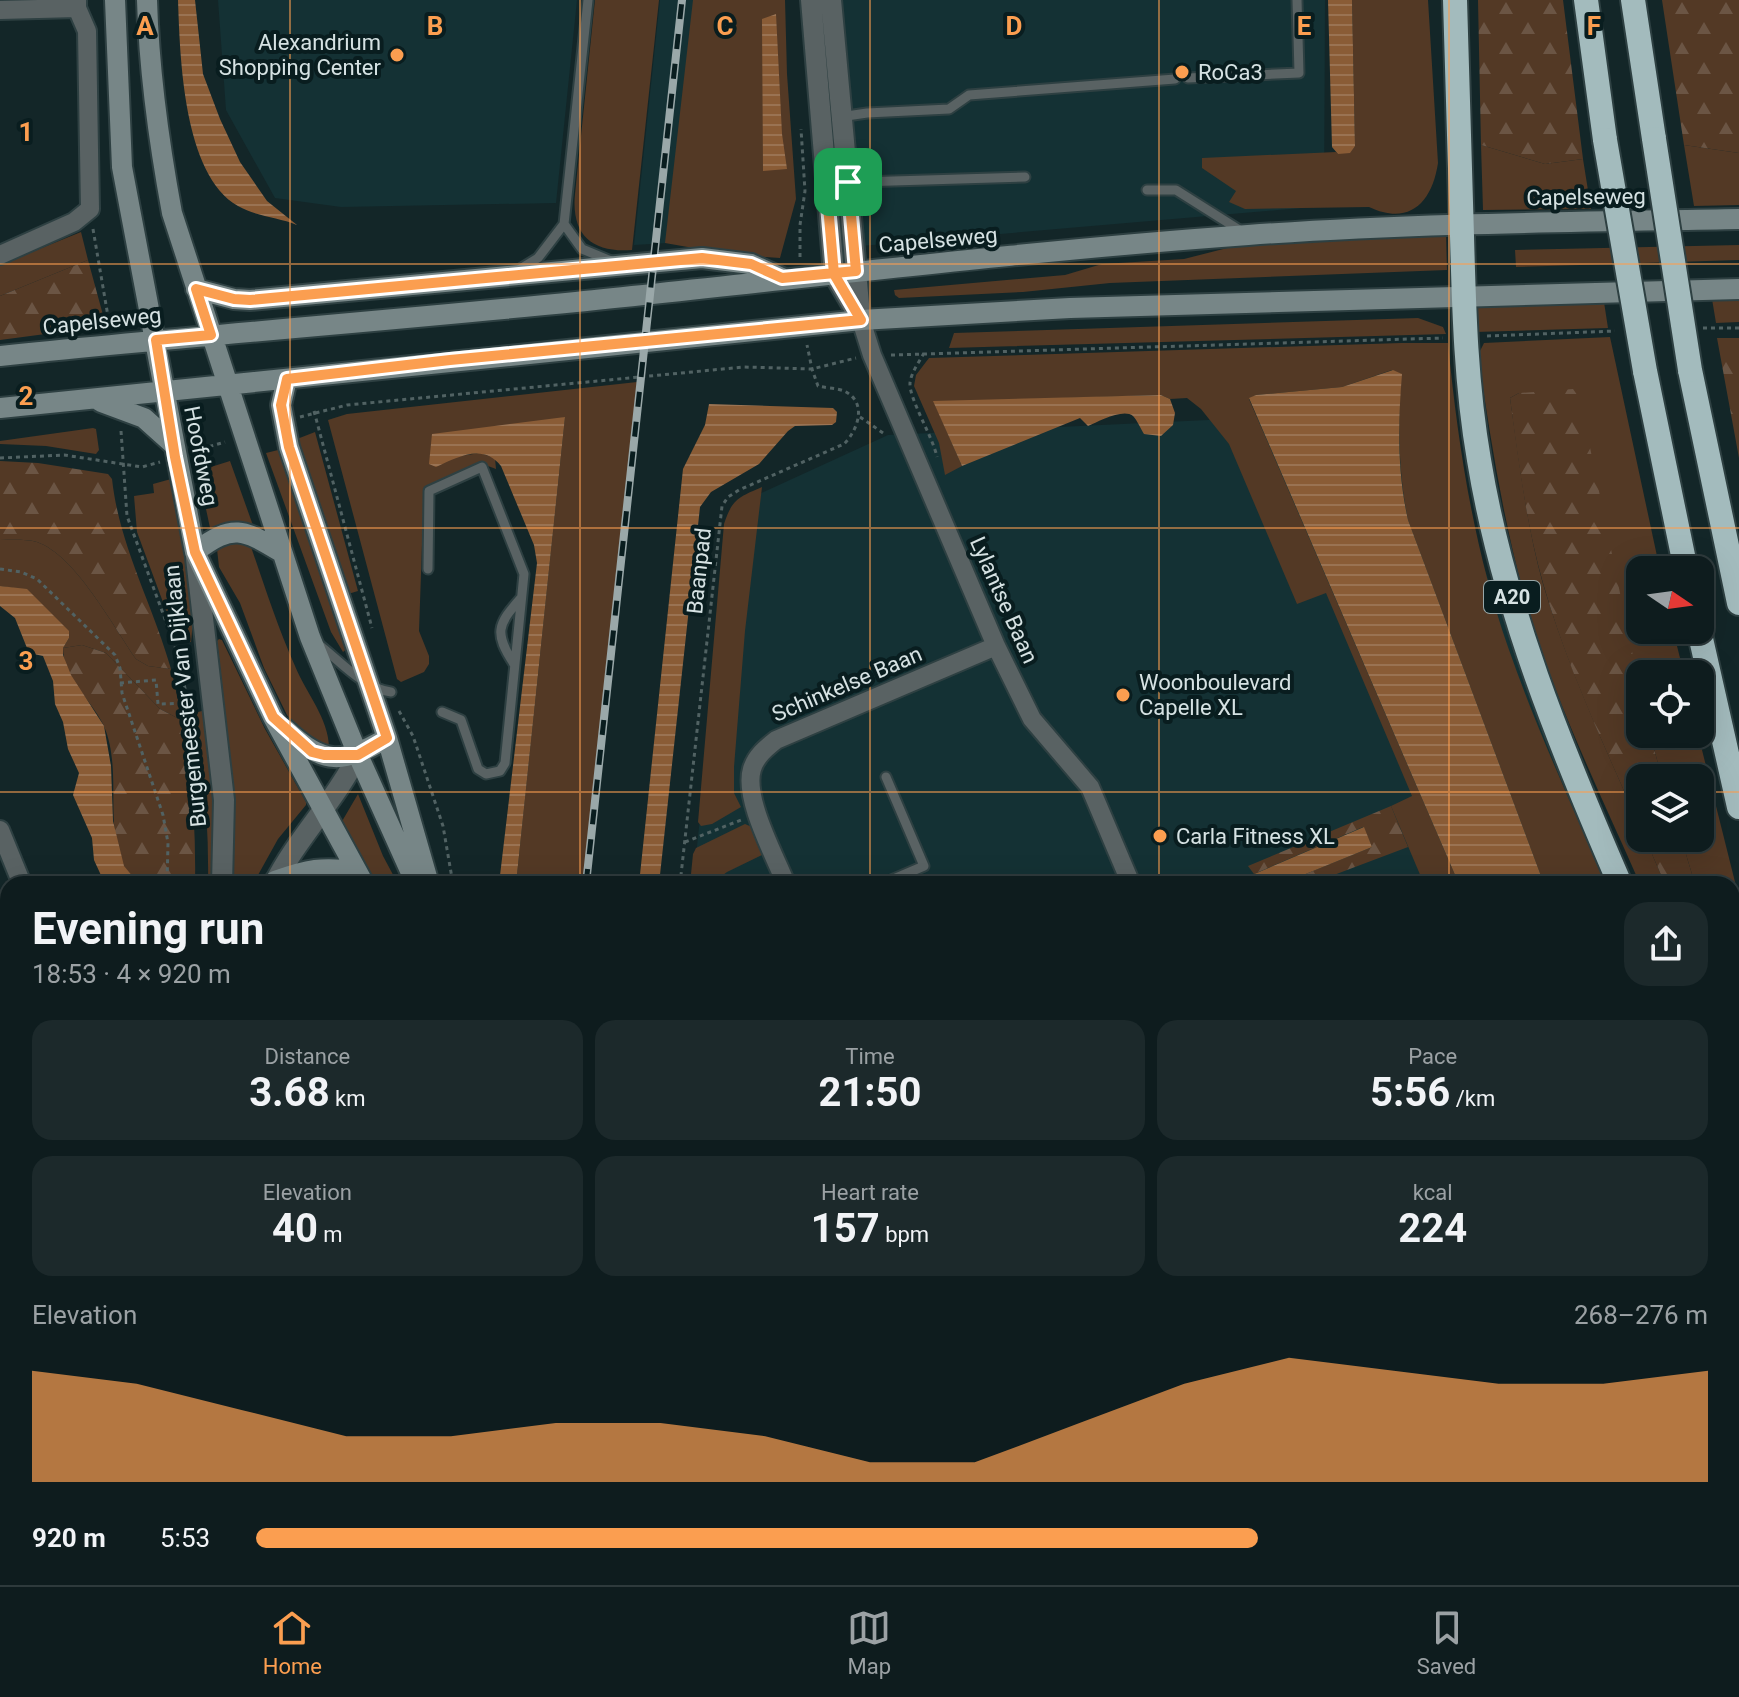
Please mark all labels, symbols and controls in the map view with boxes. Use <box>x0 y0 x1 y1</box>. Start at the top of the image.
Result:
text: A <box>136 11 154 41</box>
text: B <box>427 11 443 41</box>
text: C <box>716 11 734 41</box>
text: D <box>1006 11 1022 41</box>
text: E <box>1297 11 1312 41</box>
text: F <box>1587 11 1601 41</box>
place label: Alexandrium Shopping Center <box>219 30 382 80</box>
marker: Alexandrium Shopping Center <box>388 46 406 64</box>
place label: RoCa3 <box>1198 60 1263 85</box>
marker: RoCa3 <box>1173 63 1191 81</box>
text: 1 <box>19 117 33 147</box>
pin <box>814 148 882 216</box>
icon: arrive <box>826 160 870 204</box>
street label: Capelseweg <box>1526 183 1646 211</box>
street label: Capelseweg <box>878 222 998 258</box>
street label: Capelseweg <box>41 302 163 340</box>
text: 2 <box>19 381 33 411</box>
street label: Hoofdweg <box>179 404 223 508</box>
street label: Baanpad <box>682 527 716 615</box>
street label: Lylantse Baan <box>965 533 1043 667</box>
north arrow <box>1626 556 1714 644</box>
map controls <box>1626 556 1714 852</box>
street label: Burgemeester Van Dijklaan <box>159 564 211 828</box>
road number: A20 <box>1484 581 1540 613</box>
street label: Schinkelse Baan <box>768 641 926 727</box>
text: 3 <box>19 646 33 676</box>
button: locate <box>1626 660 1714 748</box>
place label: Woonboulevard Capelle XL <box>1139 670 1291 720</box>
marker: Woonboulevard Capelle XL <box>1114 686 1132 704</box>
button: layers <box>1626 764 1714 852</box>
place label: Carla Fitness XL <box>1176 824 1335 849</box>
marker: Carla Fitness XL <box>1151 827 1169 845</box>
button: share <box>1624 902 1708 986</box>
text: Evening run <box>32 903 264 955</box>
text: 18:53 · 4 × 920 m <box>32 959 231 989</box>
text: Distance <box>265 1044 350 1069</box>
text: Time <box>845 1044 895 1069</box>
text: Pace <box>1408 1044 1457 1069</box>
text: 3.68 <box>249 1069 330 1116</box>
text: 21:50 <box>818 1069 922 1116</box>
text: 5:56 <box>1370 1069 1450 1116</box>
text: km <box>330 1086 366 1111</box>
text: /km <box>1450 1086 1495 1111</box>
text: Elevation <box>263 1180 352 1205</box>
text: Heart rate <box>821 1180 919 1205</box>
text: kcal <box>1413 1180 1453 1205</box>
text: 40 <box>272 1205 318 1252</box>
text: 157 <box>811 1205 880 1252</box>
text: 224 <box>1398 1205 1467 1252</box>
text: m <box>318 1222 343 1247</box>
text: bpm <box>880 1222 929 1247</box>
text: Elevation <box>32 1300 137 1330</box>
text: 268–276 m <box>1574 1300 1708 1330</box>
text: 920 m <box>32 1523 106 1553</box>
text: 5:53 <box>160 1523 210 1553</box>
tab: Home <box>263 1606 322 1679</box>
tab: Map <box>847 1606 891 1679</box>
tab: Saved <box>1417 1606 1476 1679</box>

